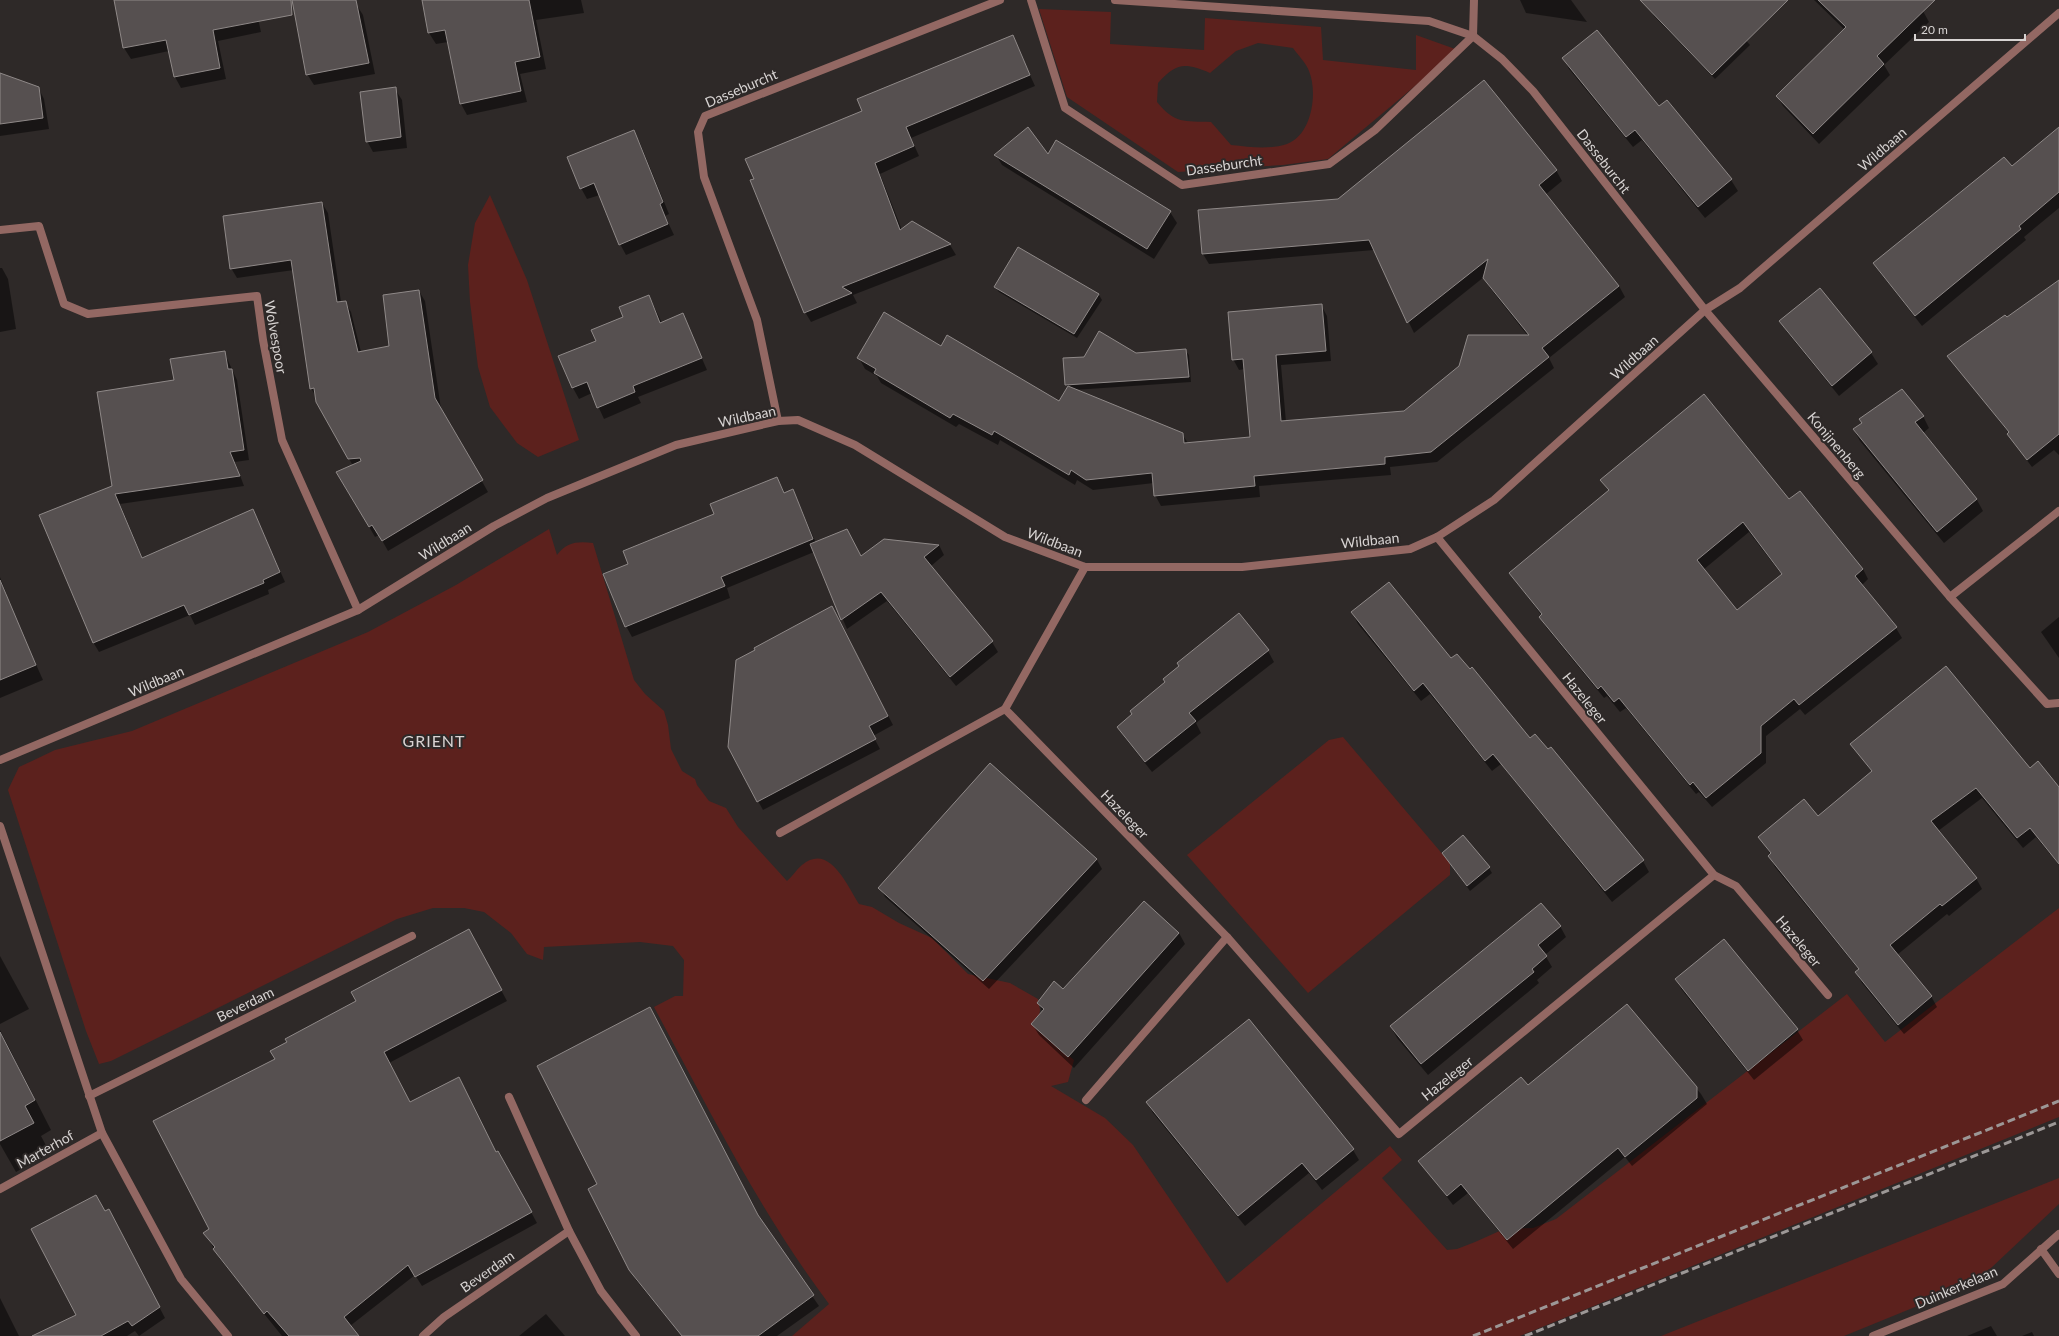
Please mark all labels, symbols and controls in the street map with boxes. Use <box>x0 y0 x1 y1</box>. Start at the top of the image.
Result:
scale bar <box>1915 16 2025 42</box>
text: 20 m <box>1921 22 1948 37</box>
street label: Dasseburcht <box>702 65 780 111</box>
street label: Wildbaan <box>1854 123 1910 175</box>
street label: Dasseburcht <box>1574 126 1634 196</box>
street label: Dasseburcht <box>1185 151 1263 179</box>
street label: Wolvespoor <box>261 299 291 375</box>
street label: Wildbaan <box>1607 331 1661 383</box>
street label: Wildbaan <box>717 402 777 430</box>
street label: Konijnenberg <box>1804 408 1870 482</box>
street label: Wildbaan <box>416 518 474 564</box>
street label: Wildbaan <box>1025 524 1085 560</box>
street label: Wildbaan <box>1340 528 1400 552</box>
street label: Wildbaan <box>126 662 186 700</box>
street label: Hazeleger <box>1559 669 1611 727</box>
district label: GRIENT <box>402 731 466 750</box>
street label: Hazeleger <box>1098 786 1152 842</box>
street label: Hazeleger <box>1773 912 1825 970</box>
street label: Beverdam <box>214 983 276 1025</box>
street label: Hazeleger <box>1418 1052 1476 1104</box>
street label: Marterhof <box>13 1126 77 1172</box>
street label: Beverdam <box>457 1246 517 1296</box>
street label: Duinkerkelaan <box>1912 1262 2000 1312</box>

